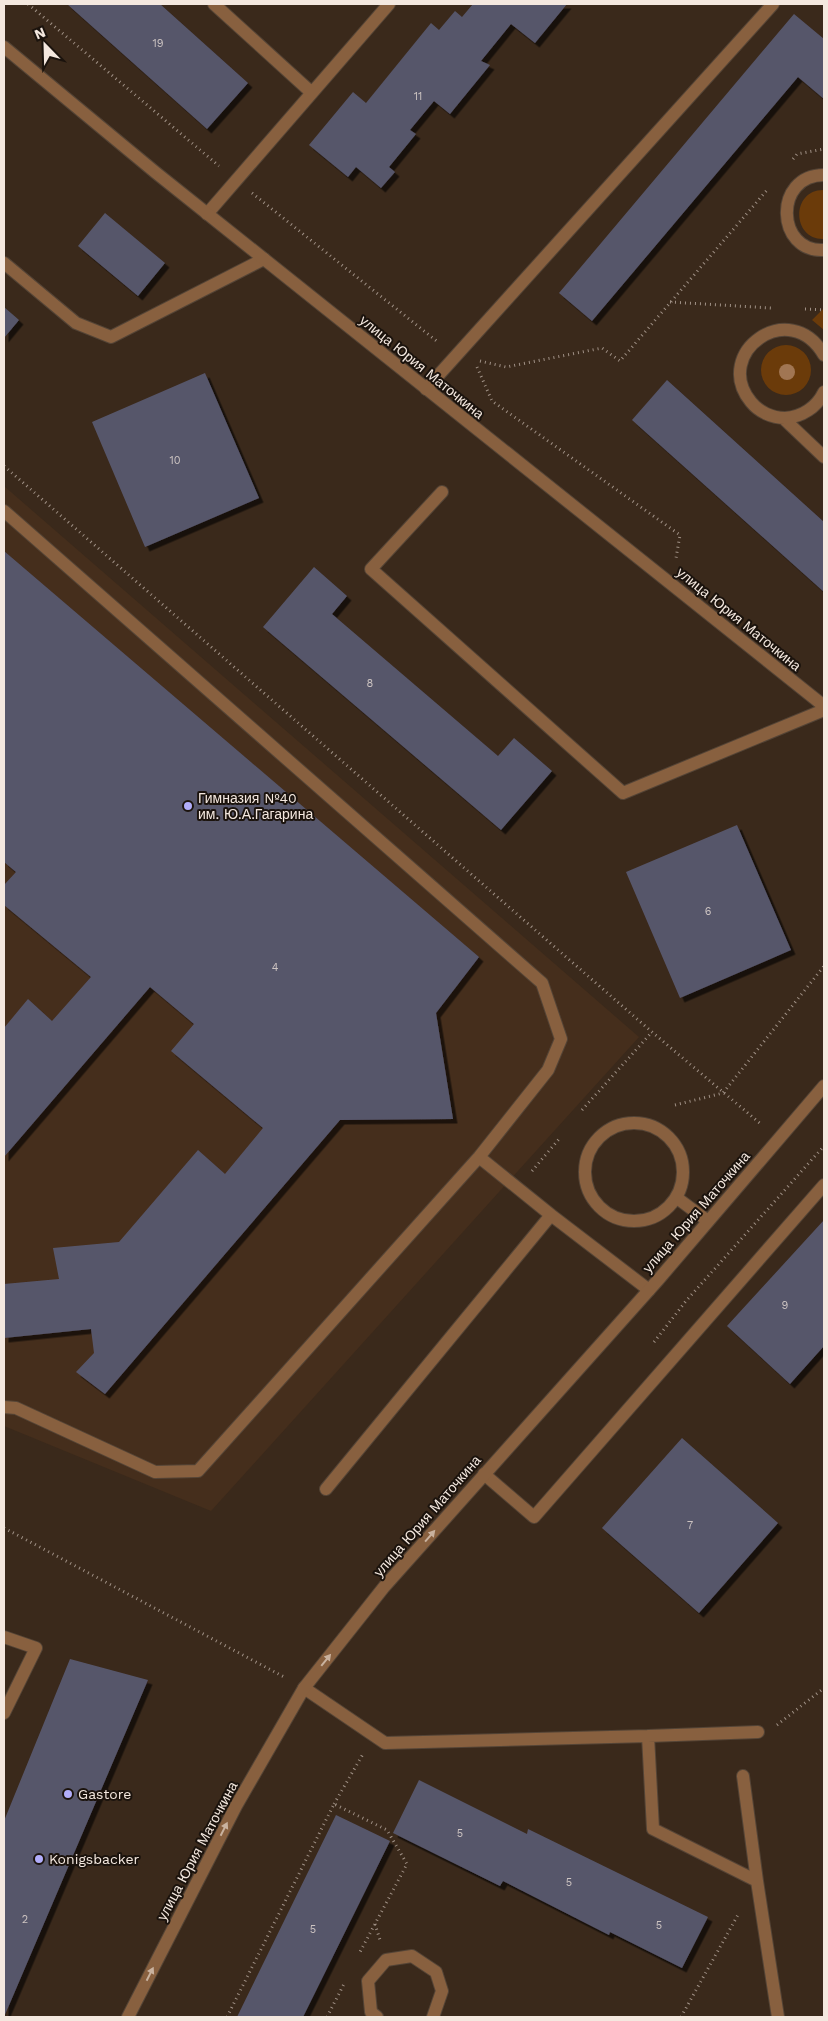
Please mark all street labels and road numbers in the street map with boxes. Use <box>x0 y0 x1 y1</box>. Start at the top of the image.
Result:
street label: улица Юрия Маточкина <box>357 312 487 422</box>
street label: улица Юрия Маточкина <box>674 564 804 674</box>
street label: улица Юрия Маточкина <box>639 1148 753 1276</box>
street label: улица Юрия Маточкина <box>370 1452 484 1580</box>
street label: улица Юрия Маточкина <box>154 1779 241 1923</box>

